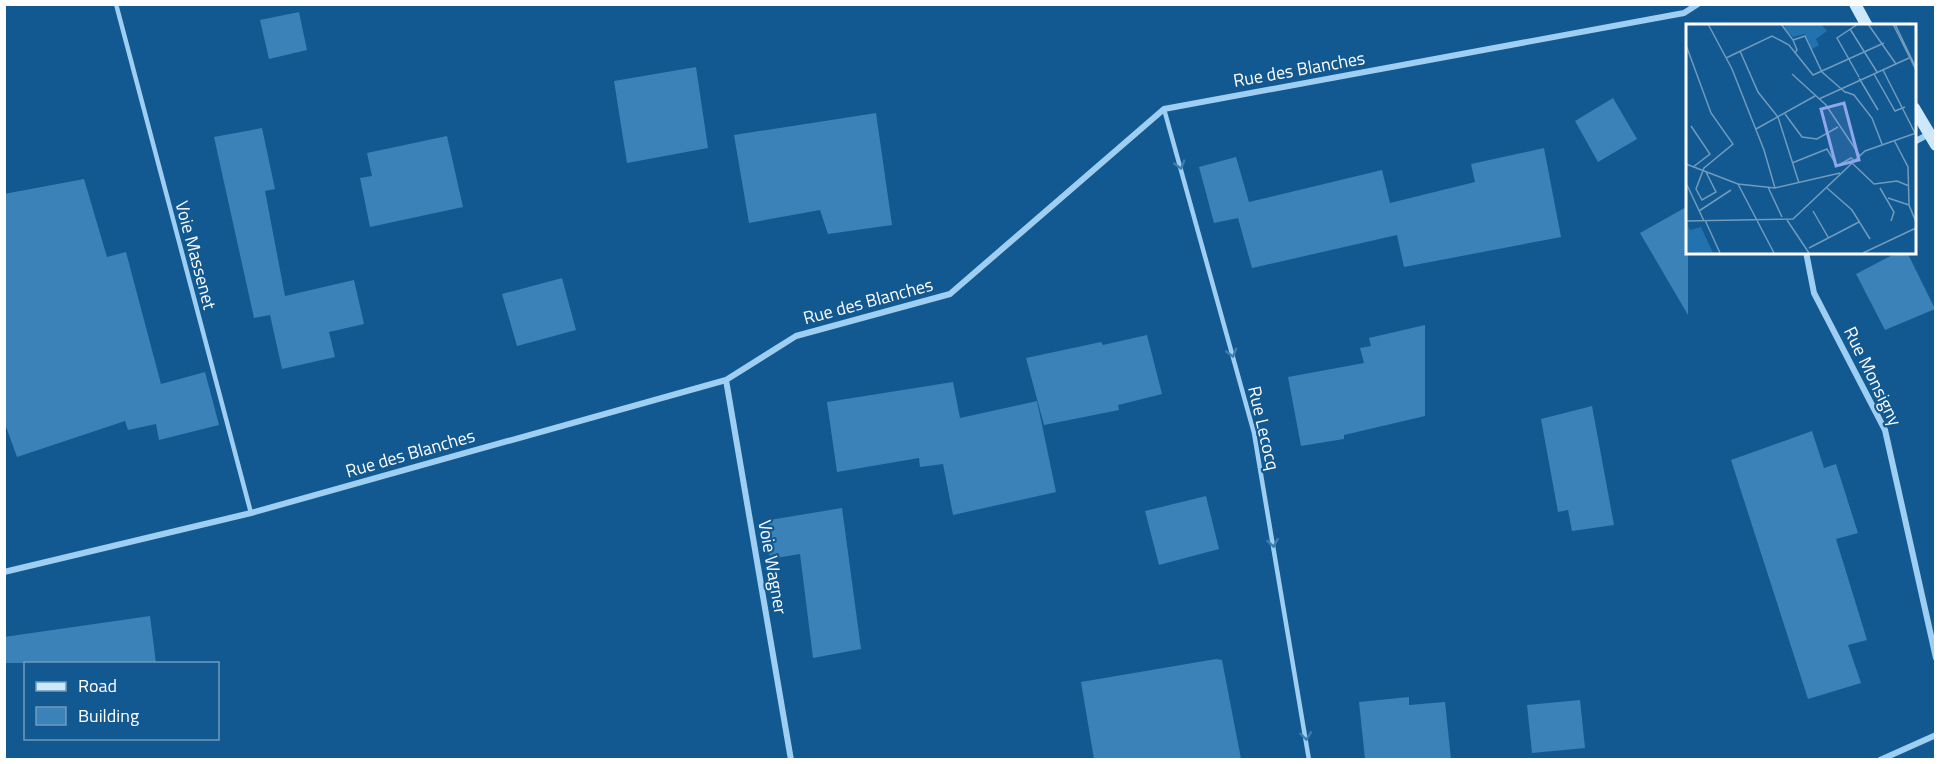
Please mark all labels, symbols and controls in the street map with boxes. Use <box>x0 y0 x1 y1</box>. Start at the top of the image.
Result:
inset map <box>1686 24 1916 254</box>
street label: Rue des Blanches <box>1231 44 1367 94</box>
one-way arrow <box>1172 160 1185 170</box>
street label: Voie Massenet <box>169 198 224 313</box>
street label: Rue des Blanches <box>800 271 936 331</box>
street label: Rue Monsigny <box>1837 322 1909 431</box>
one-way arrow <box>1225 347 1237 358</box>
street label: Rue Lecocq <box>1241 383 1287 473</box>
street label: Rue des Blanches <box>342 422 478 484</box>
street label: Voie Wagner <box>751 518 795 616</box>
one-way arrow <box>1267 539 1279 548</box>
legend <box>24 662 219 740</box>
text: Road <box>78 672 117 699</box>
text: Building <box>78 702 139 729</box>
one-way arrow <box>1299 731 1311 740</box>

